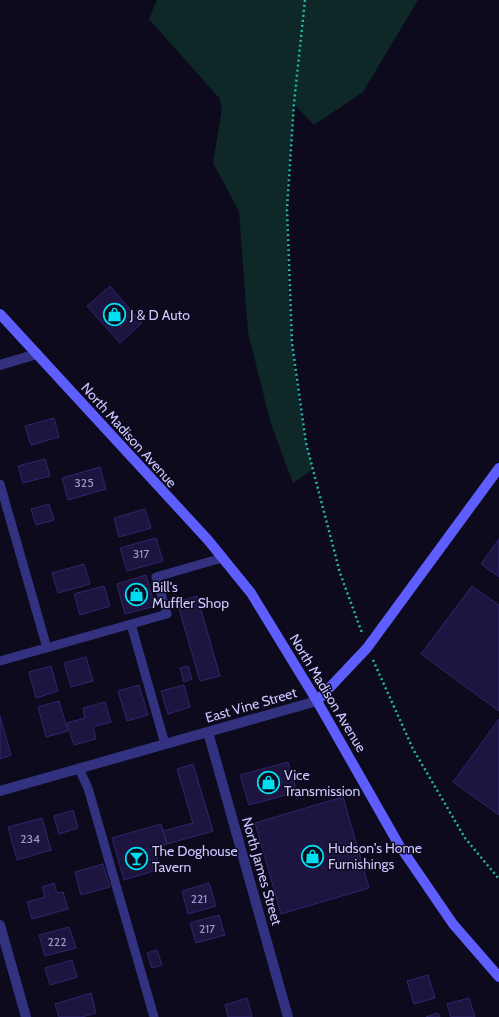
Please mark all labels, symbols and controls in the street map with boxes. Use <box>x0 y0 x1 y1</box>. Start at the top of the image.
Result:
shop icon: J & D Auto <box>102 302 128 328</box>
place label: J & D Auto <box>129 306 190 324</box>
street label: North Madison Avenue <box>77 379 181 491</box>
house number: 325 <box>74 475 94 490</box>
house number: 317 <box>133 546 149 561</box>
place label: Bill's Muffler Shop <box>152 578 229 612</box>
shop icon: Bill's Muffler Shop <box>123 582 149 608</box>
street label: North Madison Avenue <box>286 631 370 755</box>
street label: East Vine Street <box>203 683 299 727</box>
place label: Vice Transmission <box>284 766 360 800</box>
shop icon: Vice Transmission <box>256 770 282 796</box>
street label: North James Street <box>238 815 286 927</box>
house number: 234 <box>20 831 40 846</box>
place label: Hudson's Home Furnishings <box>328 839 422 873</box>
place label: The Doghouse Tavern <box>152 842 238 876</box>
shop icon: Hudson's Home Furnishings <box>299 843 325 869</box>
bar icon: The Doghouse Tavern <box>124 846 150 872</box>
house number: 221 <box>191 891 207 906</box>
house number: 217 <box>199 921 215 936</box>
house number: 222 <box>48 934 66 949</box>

